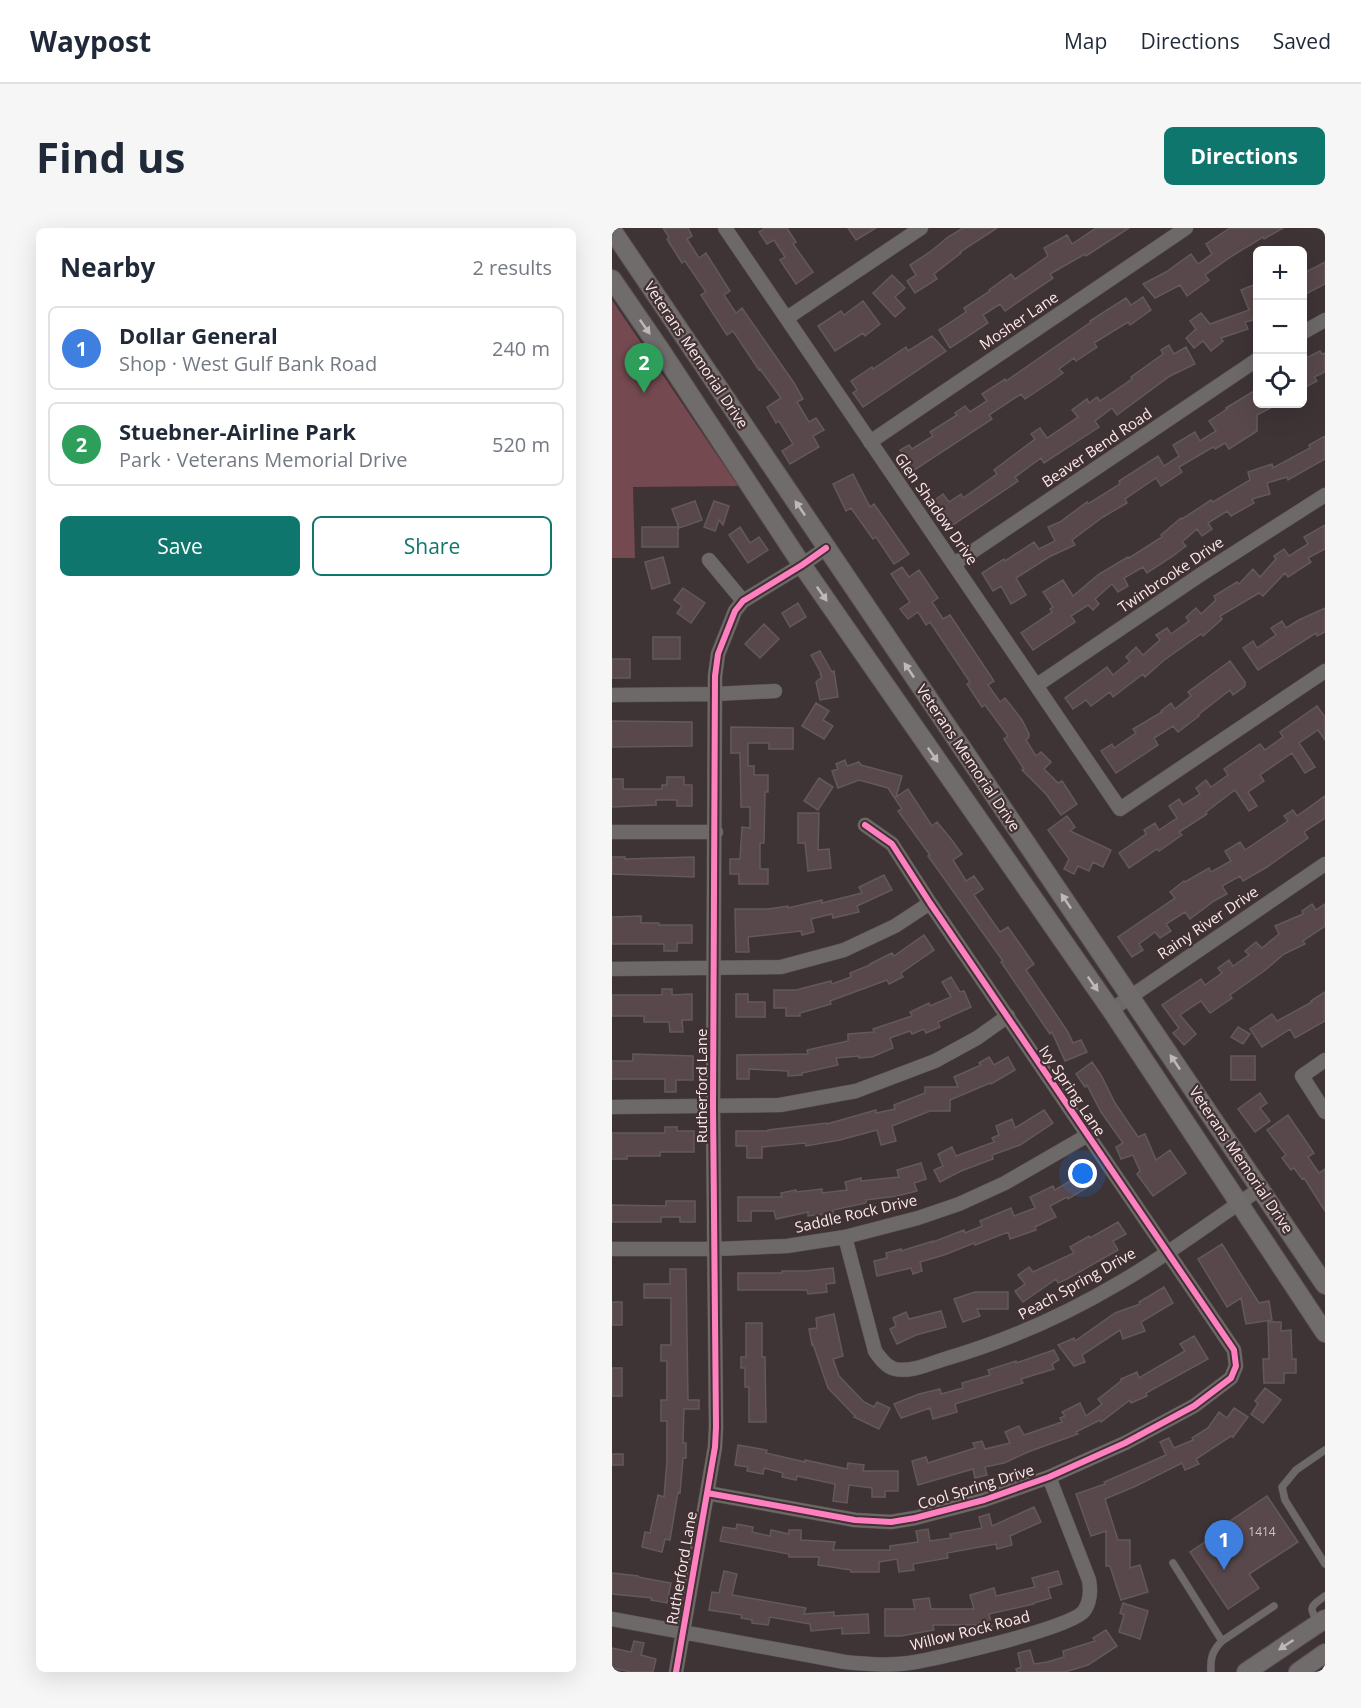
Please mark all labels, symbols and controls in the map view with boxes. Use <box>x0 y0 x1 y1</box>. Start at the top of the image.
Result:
text: Waypost <box>30 22 151 60</box>
text: Map <box>1064 27 1107 55</box>
text: Directions <box>1140 27 1240 55</box>
text: Saved <box>1273 27 1331 55</box>
button: Directions <box>1164 127 1325 185</box>
text: Find us <box>36 128 185 185</box>
map controls <box>1253 246 1307 408</box>
button: + <box>1253 246 1307 300</box>
text: Nearby <box>60 249 155 285</box>
text: 2 results <box>472 254 552 281</box>
street label: Veterans Memorial Drive <box>640 277 754 432</box>
street label: Mosher Lane <box>975 286 1062 354</box>
button: − <box>1253 300 1307 354</box>
one-way arrow <box>639 318 651 334</box>
text: Dollar General <box>119 320 278 350</box>
text: 1 <box>76 335 87 362</box>
text: 240 m <box>492 335 550 362</box>
pin: 2 <box>624 344 663 393</box>
text: Shop · West Gulf Bank Road <box>119 350 377 377</box>
button: locate <box>1253 354 1307 408</box>
street label: Beaver Bend Road <box>1038 403 1155 491</box>
text: Stuebner-Airline Park <box>119 416 356 446</box>
text: 2 <box>76 431 87 458</box>
text: 520 m <box>492 431 550 458</box>
text: Park · Veterans Memorial Drive <box>119 446 408 473</box>
street label: Glen Shadow Drive <box>891 448 983 568</box>
one-way arrow <box>794 500 805 517</box>
button: Save <box>60 516 300 576</box>
button: Share <box>312 516 552 576</box>
street label: Twinbrooke Drive <box>1114 531 1227 617</box>
one-way arrow <box>816 586 828 602</box>
one-way arrow <box>904 662 915 678</box>
street label: Veterans Memorial Drive <box>912 680 1026 835</box>
one-way arrow <box>927 747 938 763</box>
street label: Rainy River Drive <box>1153 881 1262 963</box>
one-way arrow <box>1060 892 1071 909</box>
one-way arrow <box>1087 975 1099 991</box>
street label: Rutherford Lane <box>691 1029 711 1143</box>
street label: Ivy Spring Lane <box>1035 1041 1111 1140</box>
one-way arrow <box>1169 1055 1181 1071</box>
street label: Veterans Memorial Drive <box>1185 1082 1299 1237</box>
your location <box>1068 1159 1097 1188</box>
street label: Saddle Rock Drive <box>793 1189 919 1237</box>
street label: Peach Spring Drive <box>1014 1243 1139 1324</box>
street label: Cool Spring Drive <box>915 1459 1036 1513</box>
street label: Rutherford Lane <box>661 1510 701 1626</box>
pin: 1 <box>1204 1520 1244 1570</box>
house number: 1414 <box>1248 1523 1276 1540</box>
street label: Willow Rock Road <box>908 1605 1032 1655</box>
one-way arrow <box>1277 1640 1294 1651</box>

